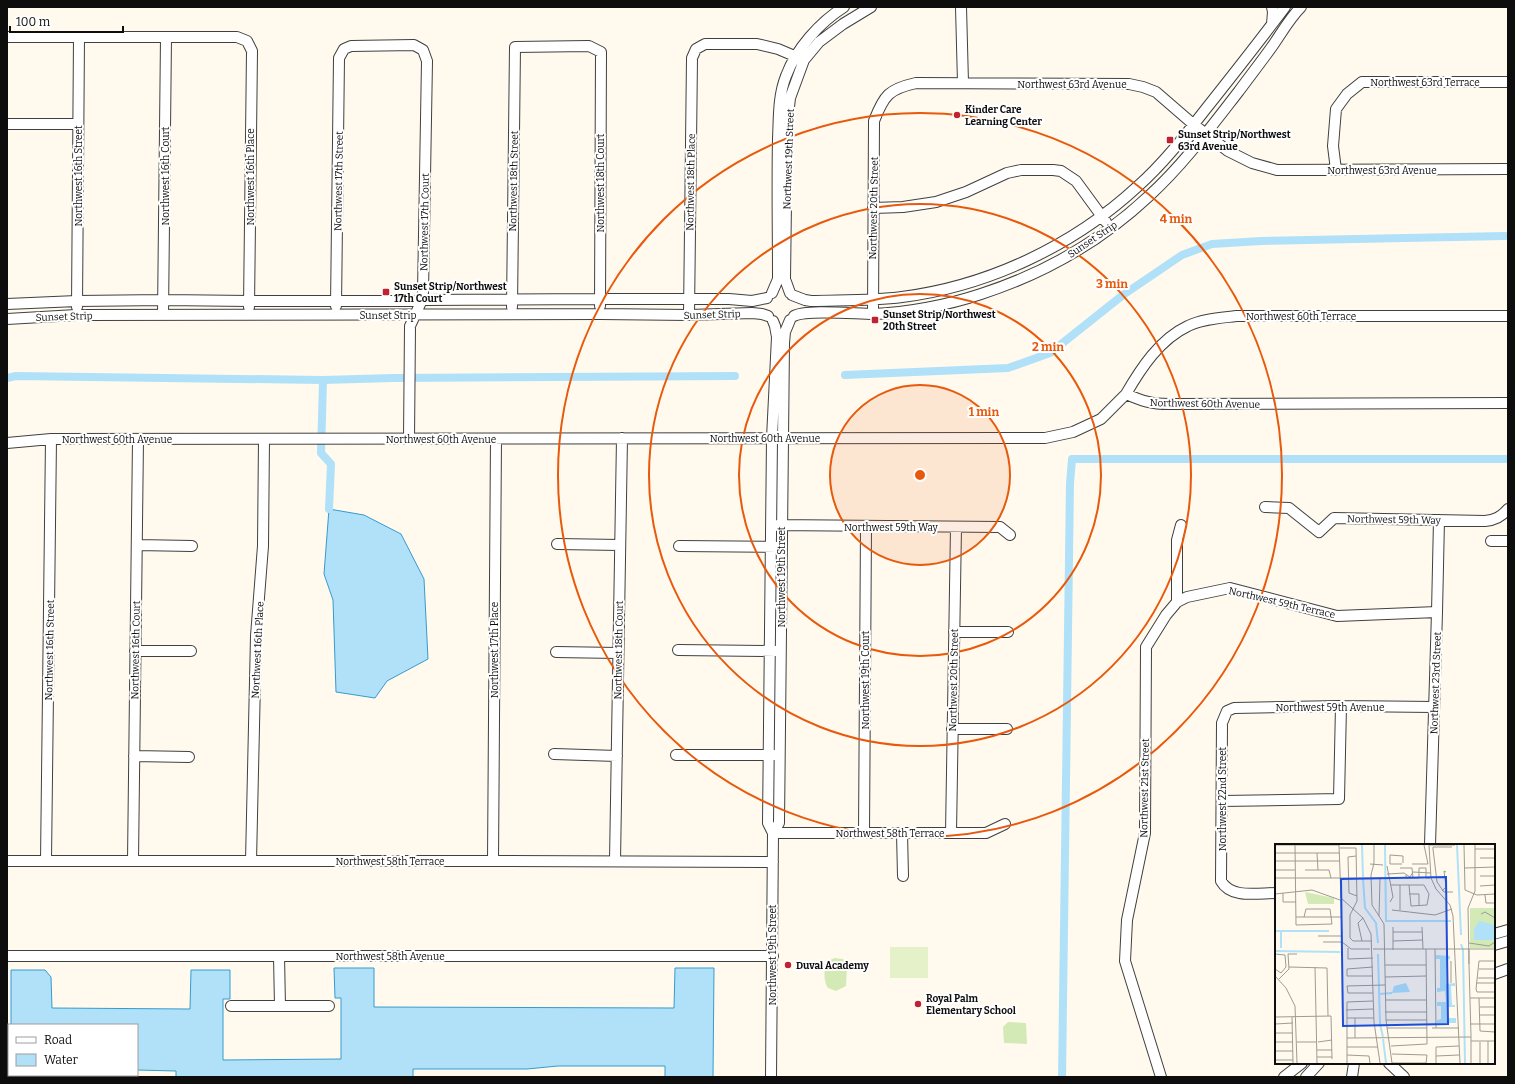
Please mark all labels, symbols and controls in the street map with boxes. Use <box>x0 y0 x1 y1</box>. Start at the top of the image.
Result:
scale bar <box>10 8 123 34</box>
text: 100 m <box>16 15 51 29</box>
street label: Northwest 63rd Terrace <box>1370 77 1480 89</box>
street label: Northwest 63rd Avenue <box>1017 79 1127 91</box>
place label: Kinder Care Learning Center <box>965 104 1042 128</box>
street label: Northwest 19th Street <box>781 108 797 210</box>
marker: Kinder Care Learning Center <box>952 110 962 120</box>
street label: Northwest 16th Street <box>73 125 85 227</box>
street label: Northwest 16th Court <box>160 126 172 225</box>
street label: Northwest 16th Place <box>245 128 257 226</box>
place label: Sunset Strip/Northwest 63rd Avenue <box>1178 129 1291 153</box>
street label: Northwest 18th Street <box>507 130 521 232</box>
street label: Northwest 17th Street <box>332 131 346 231</box>
street label: Northwest 18th Court <box>595 133 607 232</box>
street label: Northwest 18th Place <box>684 133 698 231</box>
marker: Sunset Strip/Northwest 63rd Avenue <box>1165 135 1175 145</box>
street label: Northwest 20th Street <box>867 156 881 260</box>
street label: Northwest 63rd Avenue <box>1327 165 1437 177</box>
street label: Northwest 17th Court <box>418 173 432 271</box>
text: 4 min <box>1160 212 1192 226</box>
street label: Sunset Strip <box>1066 219 1120 261</box>
text: 3 min <box>1096 277 1128 291</box>
place label: Sunset Strip/Northwest 17th Court <box>394 281 507 305</box>
marker: Sunset Strip/Northwest 17th Court <box>381 287 391 297</box>
street label: Sunset Strip <box>683 308 741 322</box>
place label: Sunset Strip/Northwest 20th Street <box>883 309 996 333</box>
street label: Sunset Strip <box>35 310 93 324</box>
street label: Sunset Strip <box>360 310 417 322</box>
street label: Northwest 60th Terrace <box>1246 311 1356 323</box>
marker: Sunset Strip/Northwest 20th Street <box>870 315 880 325</box>
text: 2 min <box>1032 340 1064 354</box>
street label: Northwest 60th Avenue <box>1150 397 1260 411</box>
text: 1 min <box>969 405 999 419</box>
street label: Northwest 60th Avenue <box>710 433 820 445</box>
street label: Northwest 60th Avenue <box>62 434 172 446</box>
street label: Northwest 60th Avenue <box>386 434 496 446</box>
centre of rings <box>913 468 927 482</box>
street label: Northwest 59th Way <box>1347 513 1442 527</box>
street label: Northwest 59th Way <box>844 522 939 534</box>
street label: Northwest 19th Street <box>776 526 788 628</box>
street label: Northwest 59th Terrace <box>1227 585 1336 621</box>
street label: Northwest 16th Street <box>43 599 57 701</box>
street label: Northwest 16th Court <box>129 600 143 700</box>
street label: Northwest 18th Court <box>612 600 626 700</box>
street label: Northwest 16th Place <box>249 601 267 699</box>
street label: Northwest 17th Place <box>489 602 501 698</box>
street label: Northwest 20th Street <box>947 628 961 732</box>
street label: Northwest 19th Court <box>860 630 872 729</box>
street label: Northwest 23rd Street <box>1428 631 1444 734</box>
street label: Northwest 59th Avenue <box>1275 702 1385 714</box>
street label: Northwest 21st Street <box>1138 738 1152 838</box>
street label: Northwest 22nd Street <box>1217 746 1229 851</box>
street label: Northwest 58th Terrace <box>835 828 945 840</box>
inset map <box>1275 844 1495 1064</box>
street label: Northwest 58th Terrace <box>335 856 445 868</box>
street label: Northwest 19th Street <box>767 904 779 1006</box>
street label: Northwest 58th Avenue <box>335 951 445 963</box>
marker: Duval Academy <box>783 960 793 970</box>
place label: Duval Academy <box>796 960 869 972</box>
place label: Royal Palm Elementary School <box>926 993 1016 1017</box>
marker: Royal Palm Elementary School <box>913 999 923 1009</box>
legend <box>8 1024 138 1076</box>
text: Road <box>44 1033 72 1047</box>
text: Water <box>44 1053 79 1067</box>

